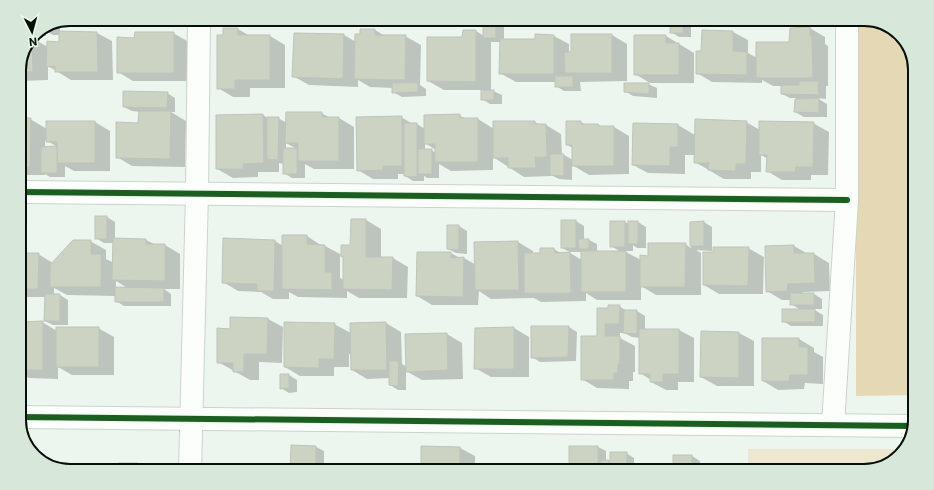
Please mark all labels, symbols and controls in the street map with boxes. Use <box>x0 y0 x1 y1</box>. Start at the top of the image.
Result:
north arrow <box>12 12 52 52</box>
text: N <box>28 36 38 49</box>

